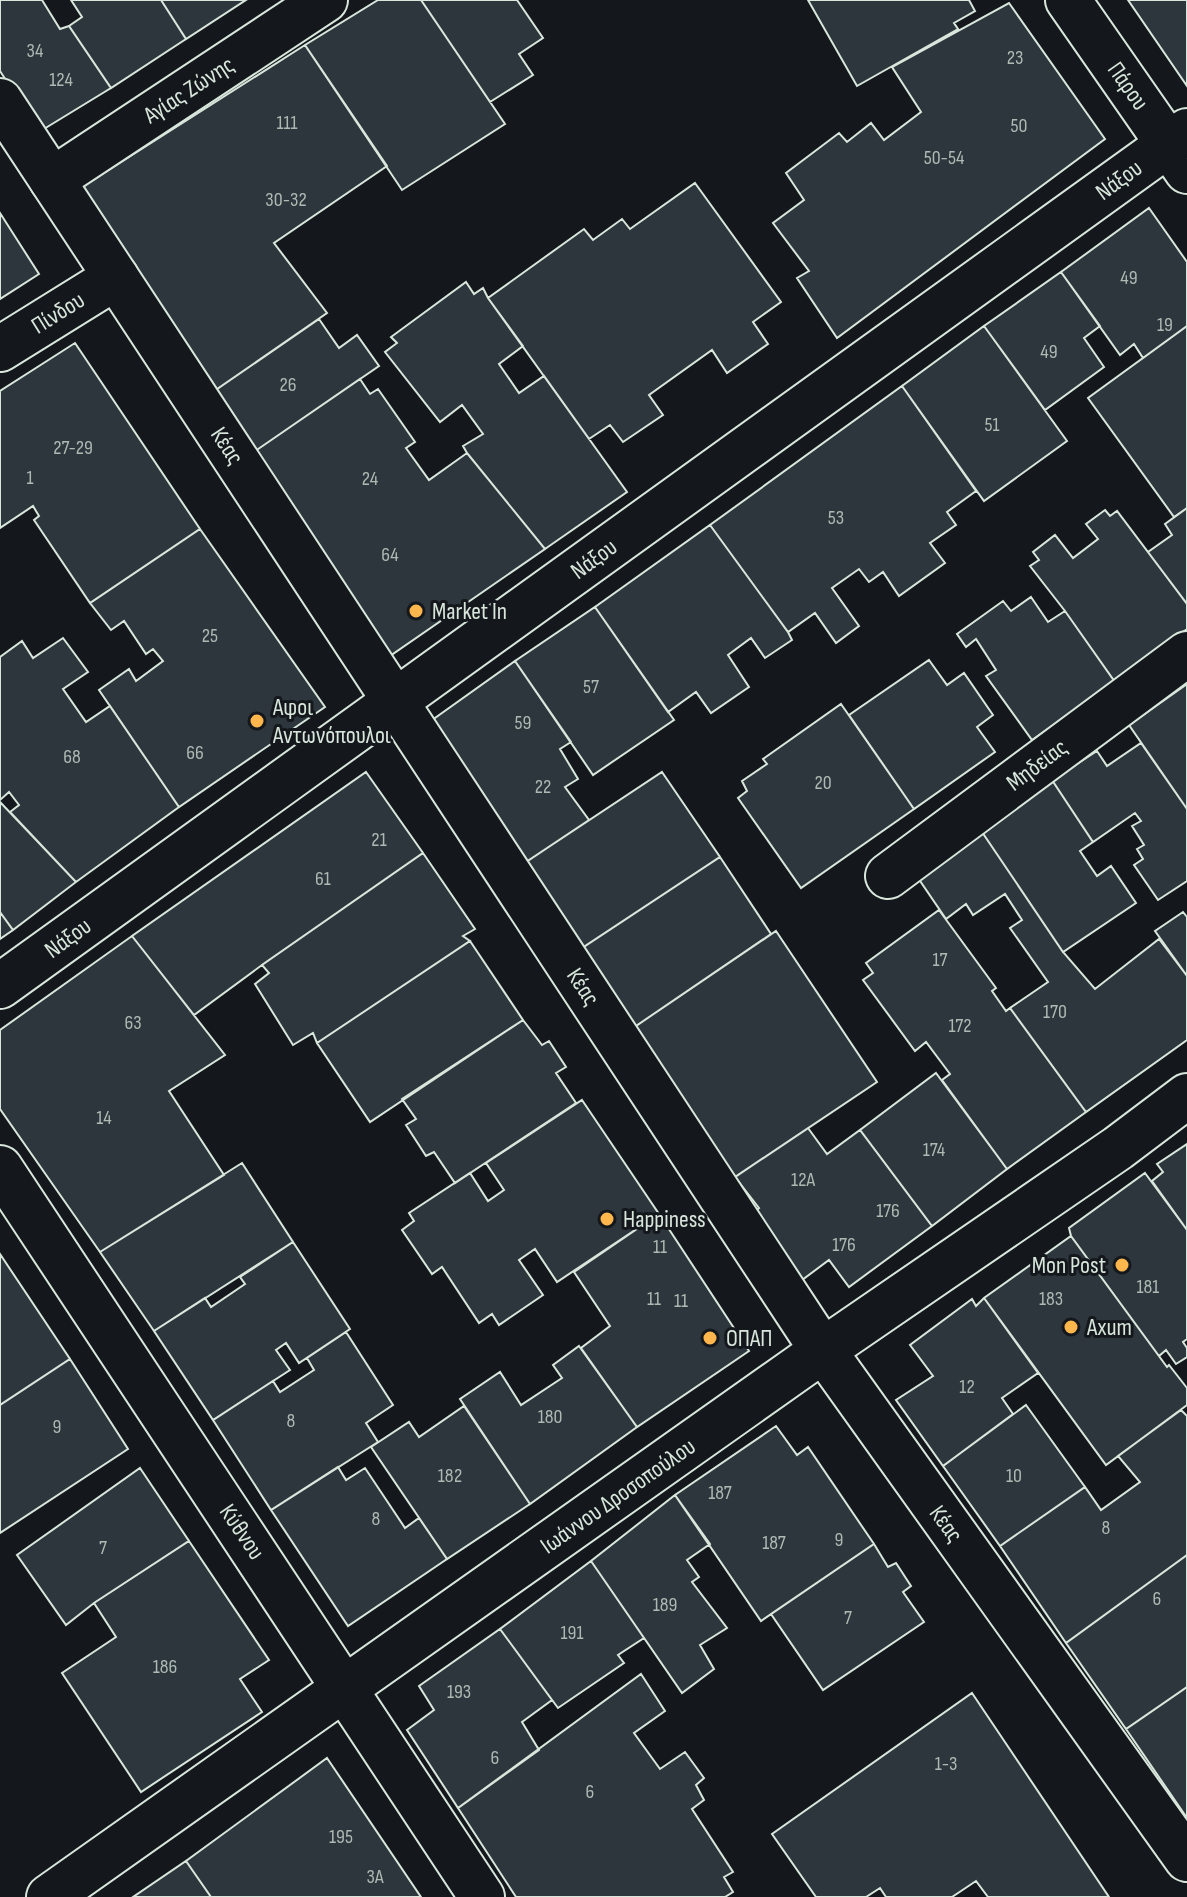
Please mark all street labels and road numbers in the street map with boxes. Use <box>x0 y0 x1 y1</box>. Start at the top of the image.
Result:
street label: Αγίας Ζώνης <box>137 50 240 131</box>
street label: Πάρου <box>1101 56 1155 116</box>
street label: Νάξου <box>1090 153 1148 207</box>
street label: Πίνδου <box>26 286 90 340</box>
street label: Κέας <box>204 422 250 470</box>
street label: Νάξου <box>565 532 623 586</box>
street label: Μηδείας <box>1001 733 1073 797</box>
street label: Νάξου <box>39 911 97 965</box>
street label: Κέας <box>560 963 606 1011</box>
street label: Ιωάννου Δροσοπούλου <box>535 1432 701 1560</box>
street label: Κύθνου <box>213 1499 271 1565</box>
street label: Κέας <box>923 1500 969 1548</box>

